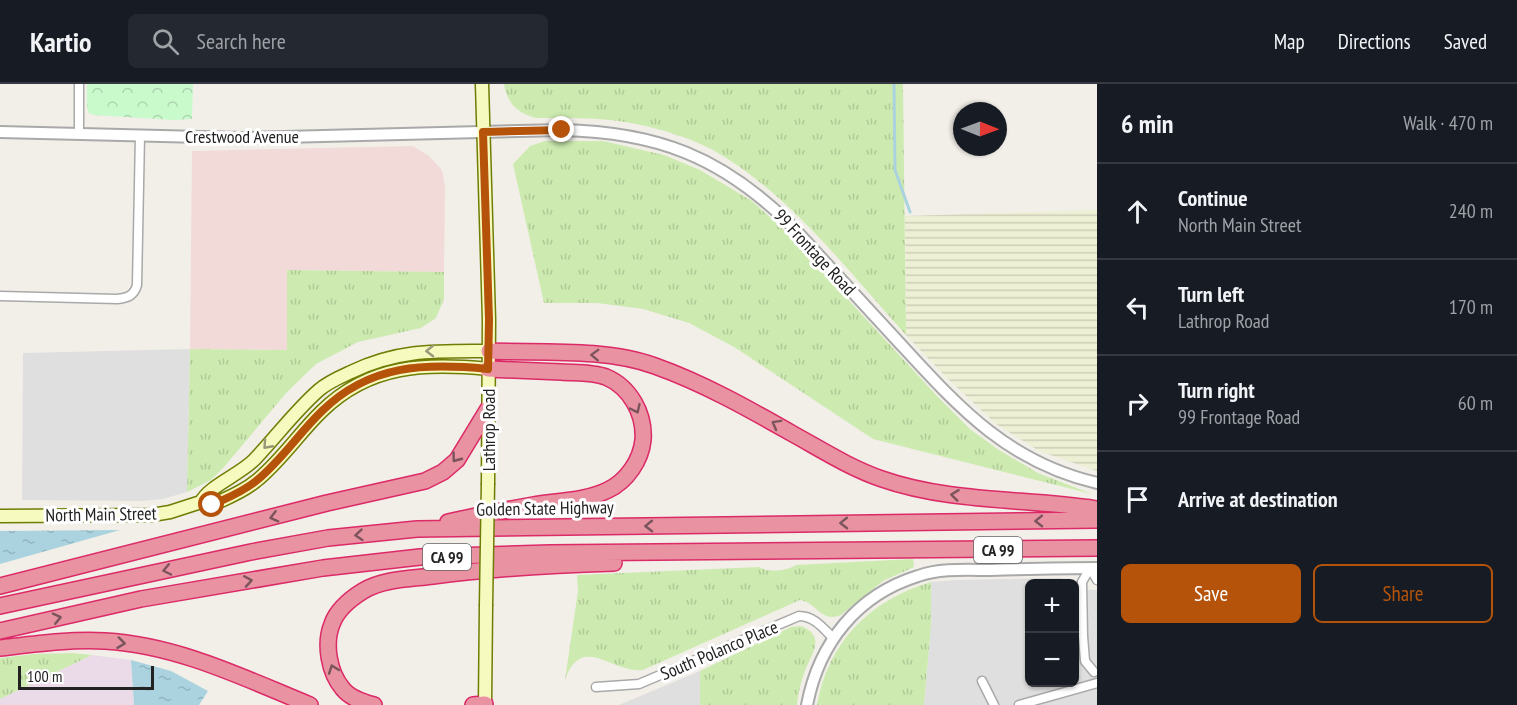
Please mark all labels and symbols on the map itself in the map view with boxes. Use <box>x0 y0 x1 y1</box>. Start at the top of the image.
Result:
north arrow <box>953 102 1007 156</box>
route end <box>548 116 574 142</box>
street label: Crestwood Avenue <box>185 125 299 148</box>
street label: 99 Frontage Road <box>769 204 861 300</box>
one-way arrow <box>426 345 435 357</box>
one-way arrow <box>591 348 600 361</box>
street label: Lathrop Road <box>477 389 500 471</box>
one-way arrow <box>629 402 641 413</box>
one-way arrow <box>772 420 782 431</box>
one-way arrow <box>263 438 274 449</box>
one-way arrow <box>452 451 463 462</box>
one-way arrow <box>951 489 960 502</box>
route start <box>198 491 224 517</box>
street label: Golden State Highway <box>476 495 614 521</box>
street label: North Main Street <box>45 502 157 526</box>
one-way arrow <box>269 509 279 522</box>
one-way arrow <box>1034 515 1043 527</box>
one-way arrow <box>839 517 848 529</box>
one-way arrow <box>644 520 653 532</box>
one-way arrow <box>354 528 363 541</box>
road number: CA 99 <box>974 537 1022 563</box>
road number: CA 99 <box>423 544 471 570</box>
one-way arrow <box>162 563 172 576</box>
one-way arrow <box>244 575 253 587</box>
one-way arrow <box>52 612 62 625</box>
street label: South Polanco Place <box>657 615 781 685</box>
one-way arrow <box>116 636 126 649</box>
scale bar <box>18 663 154 690</box>
one-way arrow <box>328 664 341 675</box>

